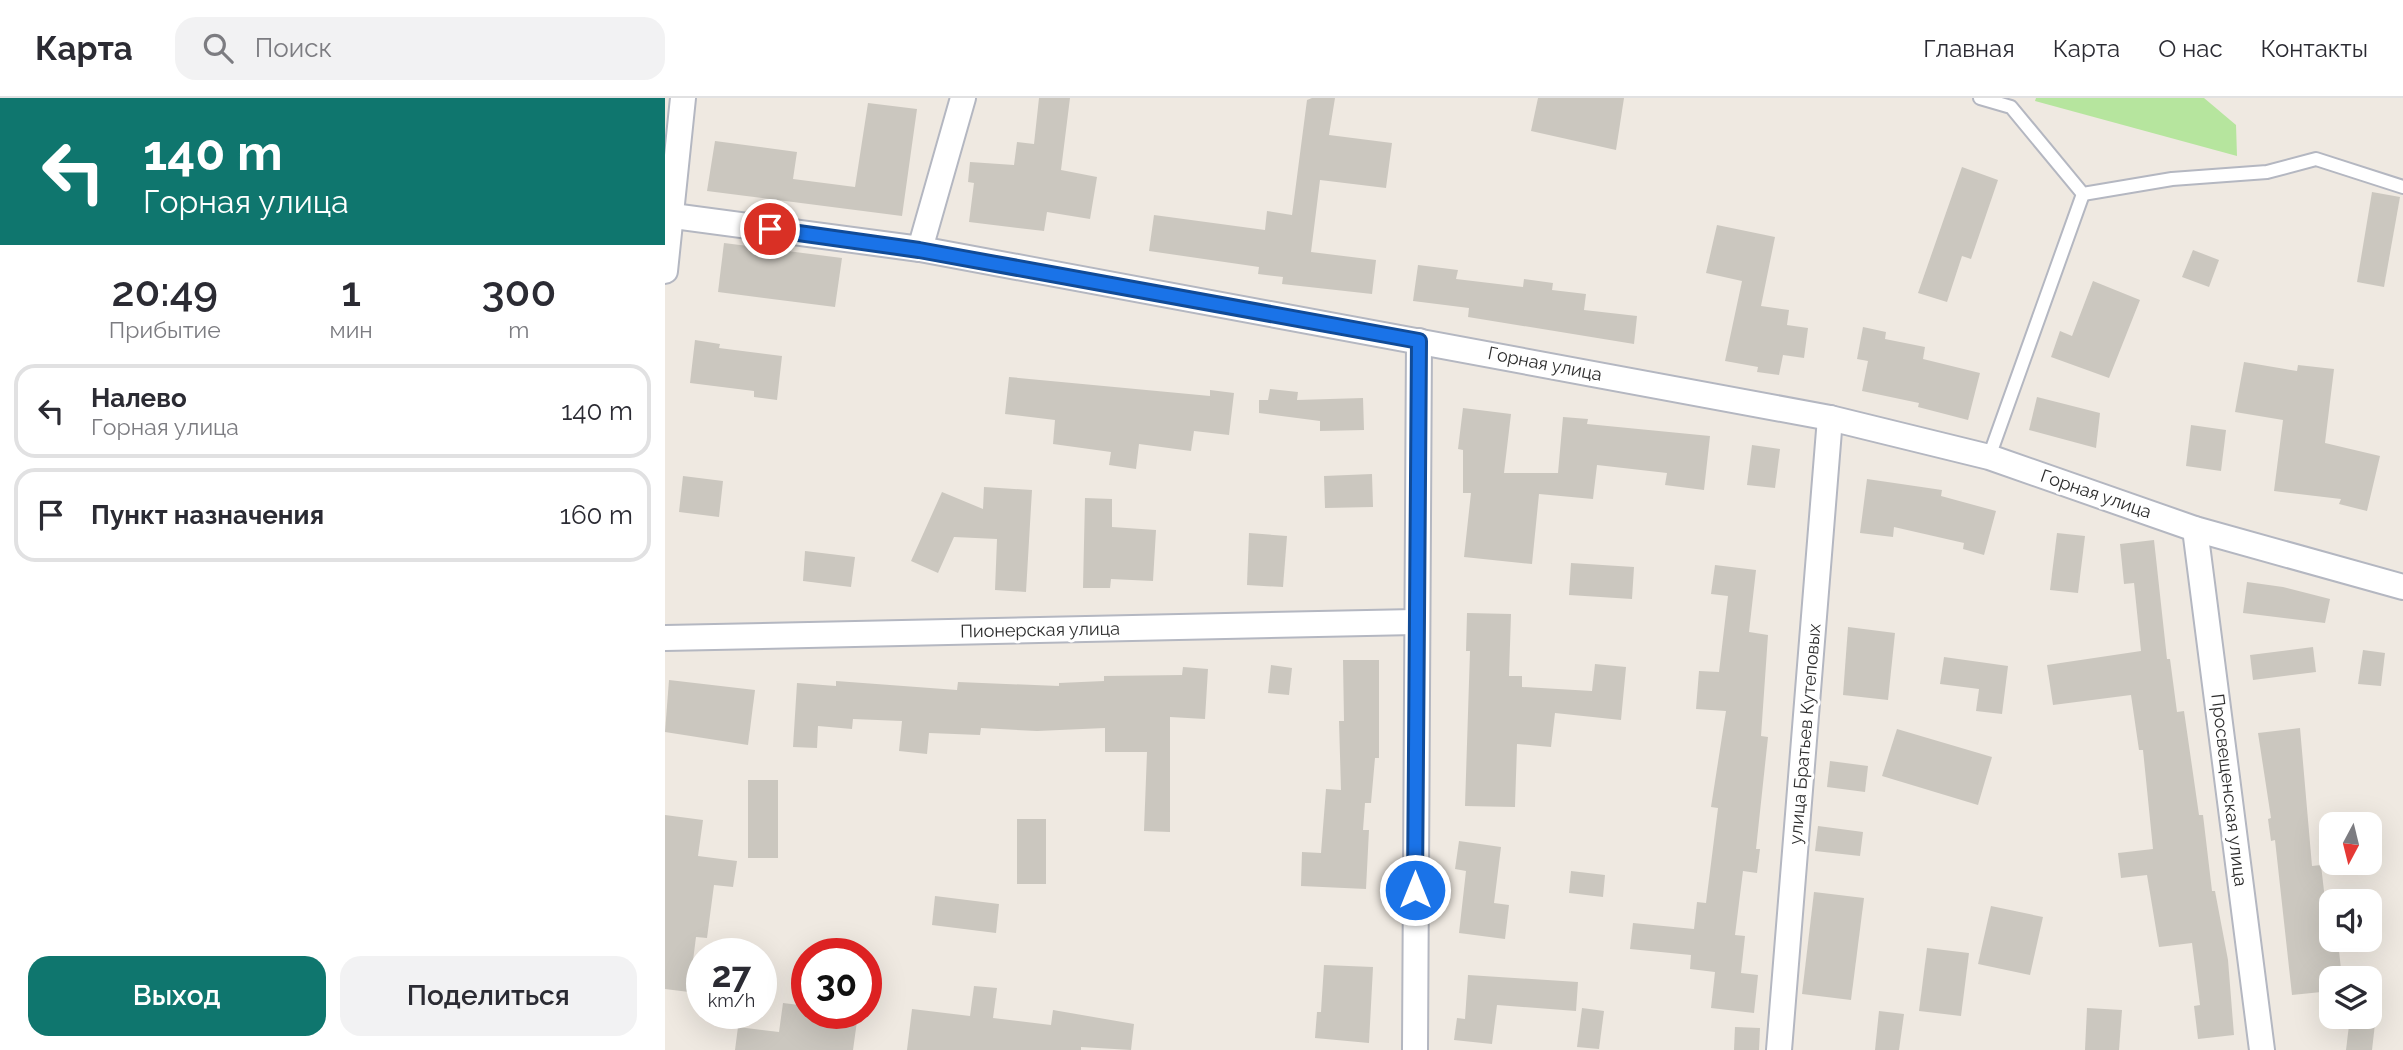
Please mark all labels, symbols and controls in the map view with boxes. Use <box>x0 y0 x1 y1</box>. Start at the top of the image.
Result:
search box <box>175 17 665 80</box>
text: Карта <box>35 29 133 68</box>
icon: search <box>199 29 237 67</box>
text: Поиск <box>255 33 332 63</box>
text: Главная <box>1923 34 2015 63</box>
text: Карта <box>2053 34 2120 63</box>
text: О нас <box>2158 34 2223 63</box>
text: Контакты <box>2261 34 2368 63</box>
text: 140 m <box>143 124 283 181</box>
icon: left <box>28 126 119 217</box>
text: Горная улица <box>143 183 349 220</box>
pin <box>740 199 800 259</box>
icon: arrive <box>751 210 789 248</box>
text: 20:49 <box>111 267 218 316</box>
text: 1 <box>341 267 361 316</box>
text: 300 <box>482 267 556 316</box>
text: Прибытие <box>109 316 221 343</box>
text: мин <box>330 316 373 343</box>
text: m <box>508 316 529 343</box>
street label: Горная улица <box>1486 342 1604 385</box>
text: Налево <box>91 383 187 413</box>
icon: left <box>32 392 70 430</box>
text: 140 m <box>561 396 633 426</box>
text: Горная улица <box>91 413 239 440</box>
street label: Горная улица <box>2038 465 2154 522</box>
icon: arrive <box>32 496 70 534</box>
text: Пункт назначения <box>91 500 324 530</box>
text: 160 m <box>560 500 633 530</box>
street label: Пионерская улица <box>960 618 1120 641</box>
street label: улица Братьев Кутеповых <box>1784 623 1825 845</box>
street label: Просвещенская улица <box>2207 692 2252 887</box>
north arrow <box>2319 812 2382 875</box>
map controls <box>2319 812 2382 1029</box>
position arrow <box>1378 853 1452 927</box>
button: sound <box>2319 889 2382 952</box>
speed limit sign: 30 <box>791 938 882 1029</box>
text: 27 <box>712 954 751 995</box>
button: Выход <box>28 956 326 1036</box>
button: Поделиться <box>340 956 637 1036</box>
button: layers <box>2319 966 2382 1029</box>
text: km/h <box>708 990 755 1011</box>

